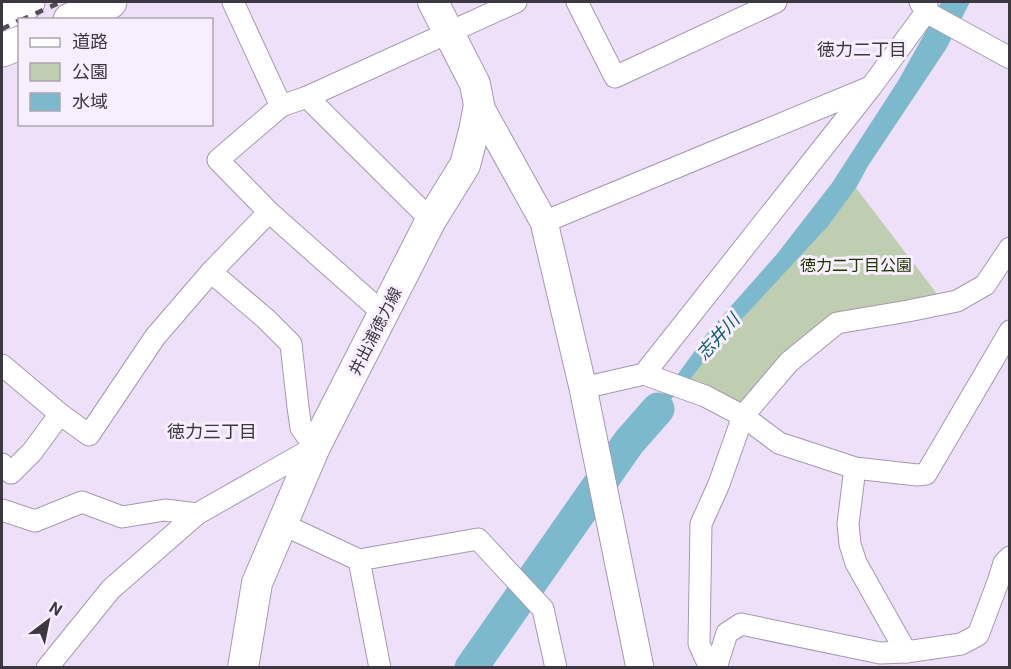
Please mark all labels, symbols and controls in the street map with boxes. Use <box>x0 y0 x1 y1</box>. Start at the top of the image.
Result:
legend <box>18 18 213 126</box>
text: 道路 <box>72 31 108 52</box>
district label: 徳力二丁目 <box>817 39 907 60</box>
text: 公園 <box>72 61 108 82</box>
text: 水域 <box>72 91 108 112</box>
park label: 徳力二丁目公園 <box>800 256 912 275</box>
street label: 井出浦徳力線 <box>345 284 406 378</box>
water label: 志井川 <box>692 308 745 364</box>
district label: 徳力三丁目 <box>167 421 257 442</box>
north arrow <box>18 591 78 651</box>
text: N <box>46 598 66 620</box>

